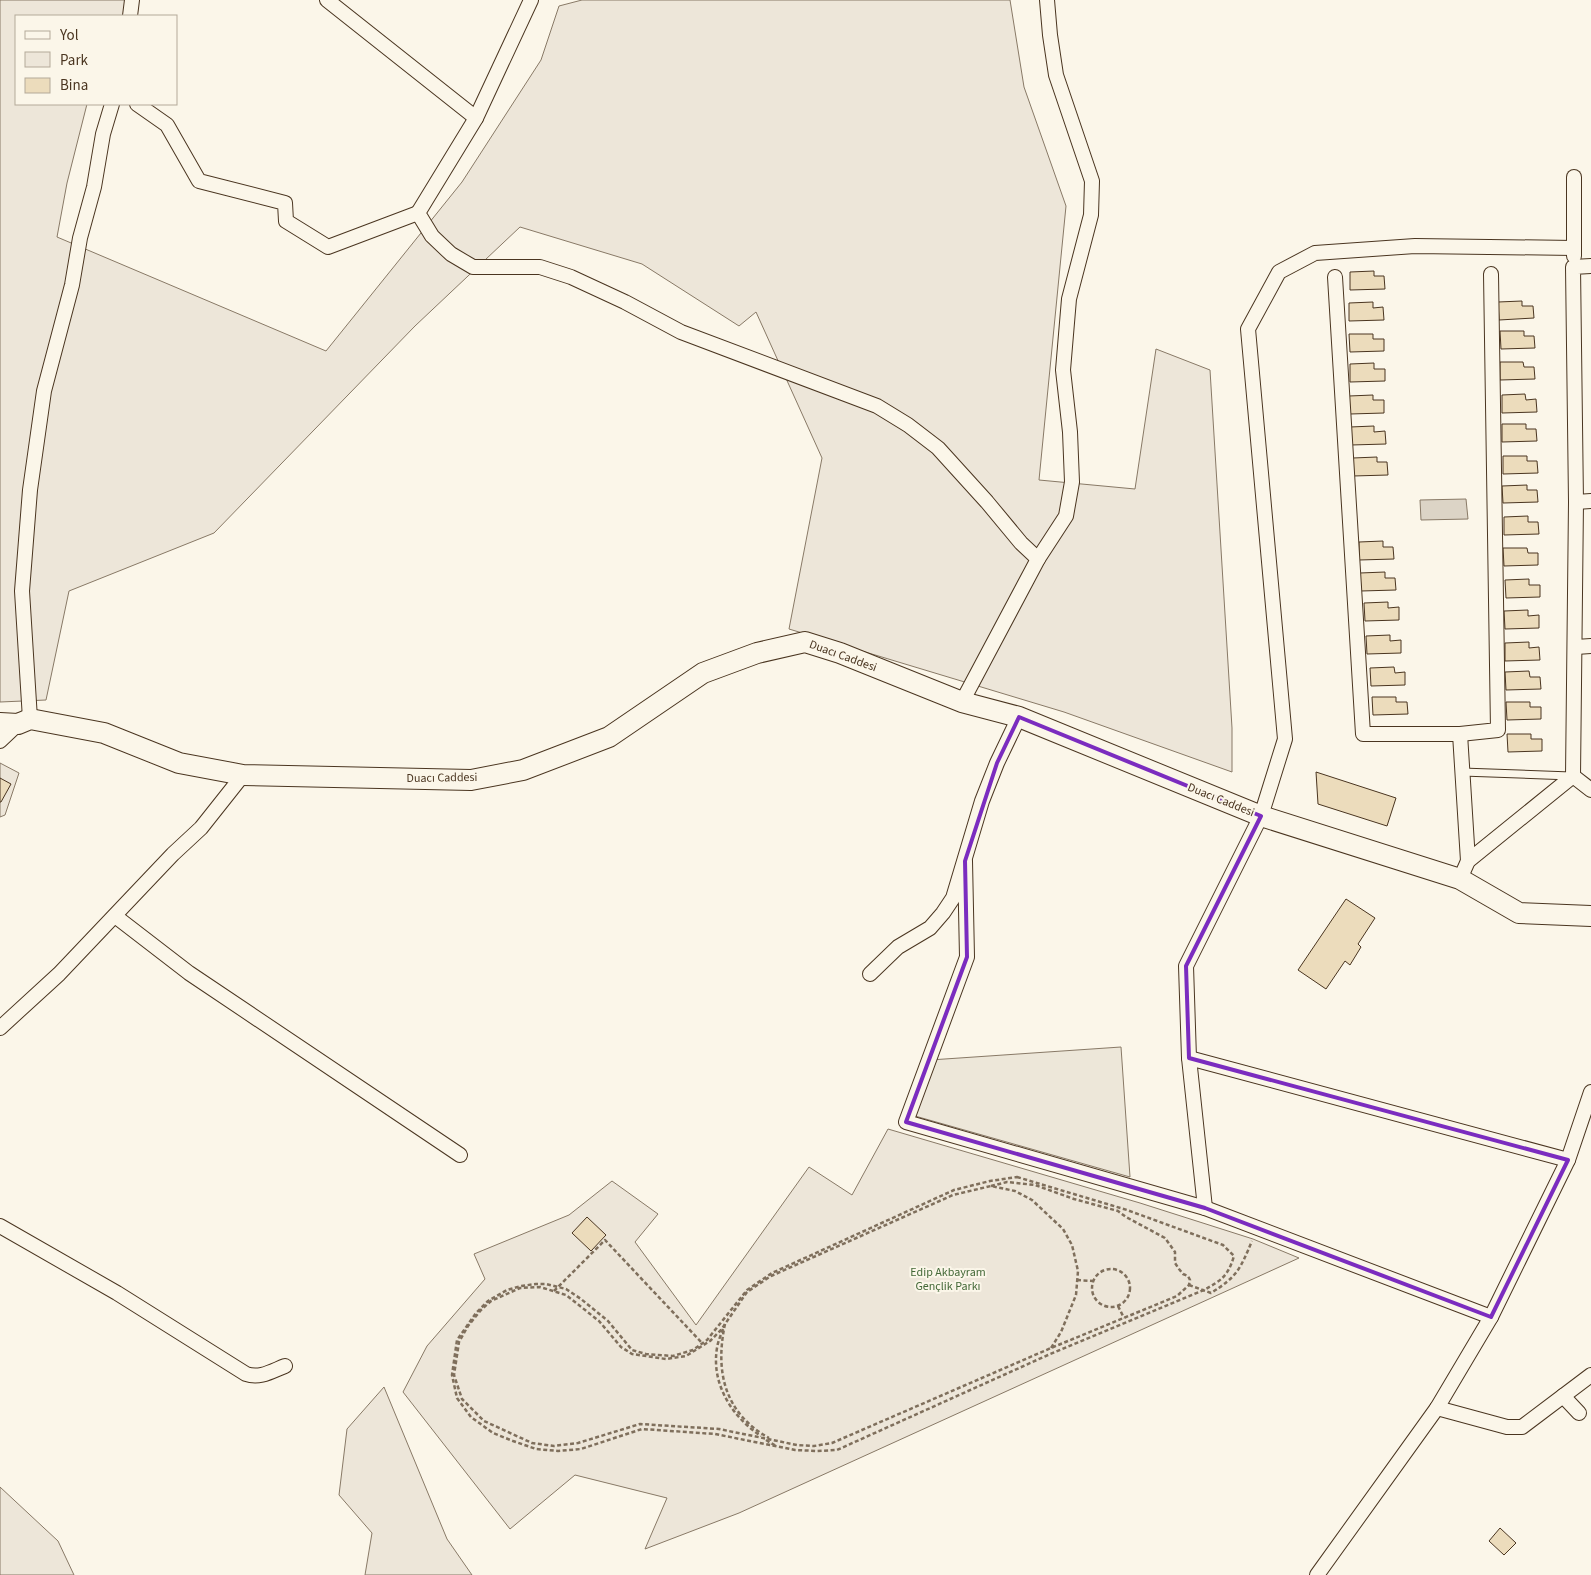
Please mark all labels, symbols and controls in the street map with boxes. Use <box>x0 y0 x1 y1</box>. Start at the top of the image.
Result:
legend <box>15 15 178 105</box>
text: Yol <box>59 25 79 46</box>
text: Park <box>60 50 89 71</box>
text: Bina <box>60 75 88 96</box>
street label: Duacı Caddesi <box>807 636 879 676</box>
street label: Duacı Caddesi <box>406 769 478 787</box>
street label: Duacı Caddesi <box>1185 779 1257 821</box>
park label: Edip Akbayram Gençlik Parkı <box>910 1264 986 1295</box>

